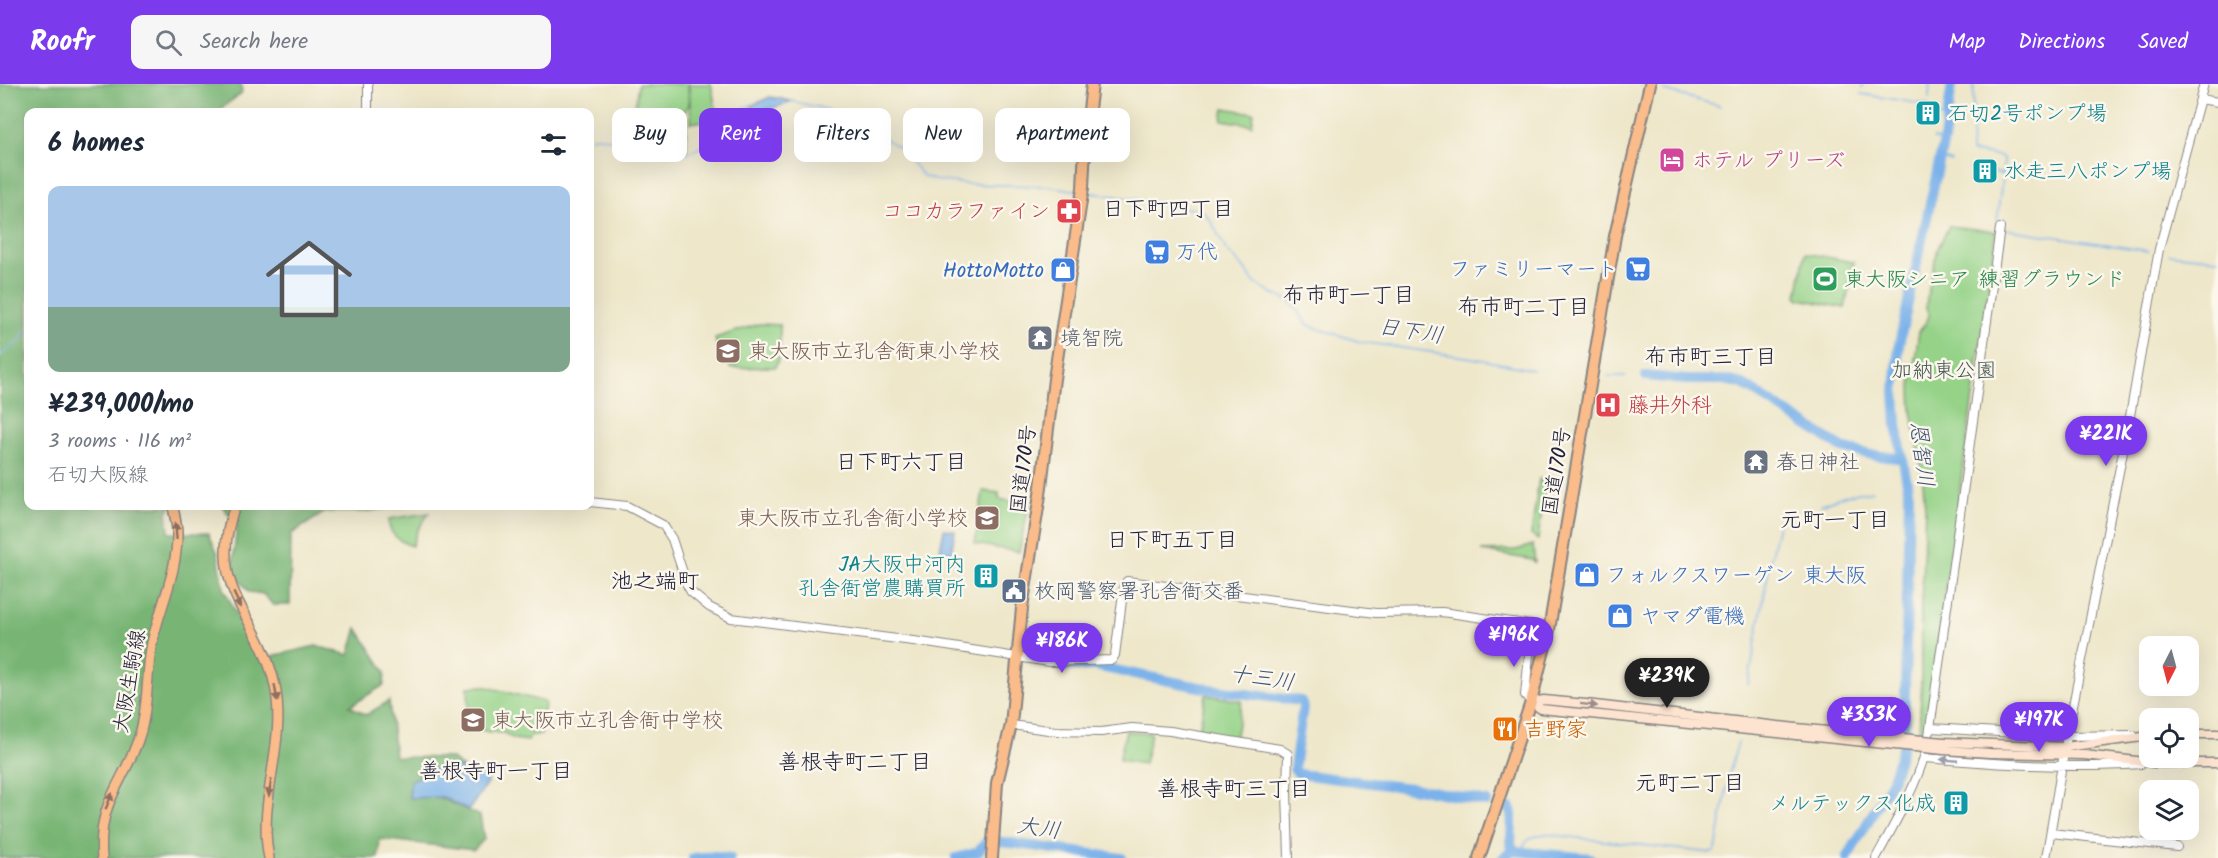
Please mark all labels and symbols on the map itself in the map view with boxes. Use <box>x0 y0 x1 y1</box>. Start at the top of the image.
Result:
building icon: 石切2号ポンプ場 <box>1913 98 1943 128</box>
place label: 石切2号ポンプ場 <box>1948 98 2107 131</box>
hotel icon: ホテル プリーズ <box>1657 145 1687 175</box>
place label: ホテル プリーズ <box>1692 145 1845 178</box>
building icon: 水走三八ポンプ場 <box>1970 156 2000 186</box>
place label: 水走三八ポンプ場 <box>2004 156 2172 189</box>
district label: 日下町四丁目 <box>1102 193 1234 228</box>
place label: ココカラファイン <box>882 196 1050 229</box>
pharmacy icon: ココカラファイン <box>1054 196 1084 226</box>
supermarket icon: 万代 <box>1142 237 1172 267</box>
place label: 万代 <box>1176 237 1218 270</box>
place label: ファミリーマート <box>1450 254 1618 287</box>
supermarket icon: ファミリーマート <box>1623 254 1653 284</box>
place label: HottoMotto <box>943 255 1044 288</box>
shop icon: HottoMotto <box>1048 255 1078 285</box>
sports icon: 東大阪シニア 練習グラウンド <box>1810 264 1840 294</box>
place label: 東大阪シニア 練習グラウンド <box>1844 264 2125 297</box>
district label: 布市町一丁目 <box>1283 279 1415 314</box>
district label: 布市町二丁目 <box>1458 291 1590 326</box>
water label: 日下川 <box>1375 310 1446 355</box>
temple icon: 境智院 <box>1025 323 1055 353</box>
place label: 境智院 <box>1060 323 1123 356</box>
school or university icon: 東大阪市立孔舎衙東小学校 <box>713 336 743 366</box>
place label: 東大阪市立孔舎衙東小学校 <box>748 336 1000 369</box>
district label: 布市町三丁目 <box>1645 341 1777 376</box>
park label: 加納東公園 <box>1892 355 1997 388</box>
hospital icon: 藤井外科 <box>1593 390 1623 420</box>
place label: 藤井外科 <box>1628 390 1712 423</box>
pin: ¥221K <box>2064 416 2148 467</box>
water label: 恩智川 <box>1899 419 1942 489</box>
street label: 国道170号 <box>1003 423 1046 516</box>
street label: 国道170号 <box>1534 424 1581 518</box>
district label: 日下町六丁目 <box>835 446 967 481</box>
temple icon: 春日神社 <box>1741 447 1771 477</box>
place label: 春日神社 <box>1776 447 1860 480</box>
place label: 東大阪市立孔舎衙小学校 <box>737 503 968 536</box>
school or university icon: 東大阪市立孔舎衙小学校 <box>972 503 1002 533</box>
district label: 元町一丁目 <box>1780 504 1890 539</box>
one-way arrow <box>172 522 181 541</box>
district label: 日下町五丁目 <box>1106 524 1238 559</box>
place label: JA大阪中河内 孔舎衙営農購買所 <box>798 549 966 606</box>
shop icon: フォルクスワーゲン 東大阪 <box>1572 560 1602 590</box>
place label: フォルクスワーゲン 東大阪 <box>1606 560 1866 593</box>
building icon: JA大阪中河内 孔舎衙営農購買所 <box>971 561 1001 591</box>
district label: 池之端町 <box>611 565 699 600</box>
public building icon: 枚岡警察署孔舎衙交番 <box>999 576 1029 606</box>
place label: 枚岡警察署孔舎衙交番 <box>1034 576 1244 609</box>
one-way arrow <box>232 591 241 608</box>
shop icon: ヤマダ電機 <box>1605 601 1635 631</box>
place label: ヤマダ電機 <box>1640 601 1745 634</box>
pin: ¥196K <box>1472 617 1556 668</box>
pin: ¥186K <box>1020 623 1104 674</box>
street label: 大阪生駒線 <box>105 627 156 736</box>
north arrow <box>2139 636 2199 696</box>
water label: 十三川 <box>1226 657 1297 702</box>
pin: ¥239K <box>1625 658 1709 709</box>
one-way arrow <box>272 684 281 703</box>
pin: ¥353K <box>1827 697 1911 748</box>
one-way arrow <box>1579 700 1598 709</box>
pin: ¥197K <box>1997 702 2081 753</box>
school or university icon: 東大阪市立孔舎衙中学校 <box>458 705 488 735</box>
place label: 東大阪市立孔舎衙中学校 <box>492 705 723 738</box>
restaurant icon: 吉野家 <box>1490 714 1520 744</box>
place label: 吉野家 <box>1524 714 1587 747</box>
district label: 善根寺町二丁目 <box>778 746 932 781</box>
district label: 善根寺町一丁目 <box>419 755 573 790</box>
one-way arrow <box>1940 755 1959 765</box>
district label: 元町二丁目 <box>1635 767 1745 802</box>
district label: 善根寺町三丁目 <box>1157 773 1311 808</box>
one-way arrow <box>265 779 274 798</box>
place label: メルテックス化成 <box>1769 788 1936 821</box>
building icon: メルテックス化成 <box>1941 788 1971 818</box>
one-way arrow <box>105 792 114 810</box>
water label: 大川 <box>1014 809 1063 850</box>

